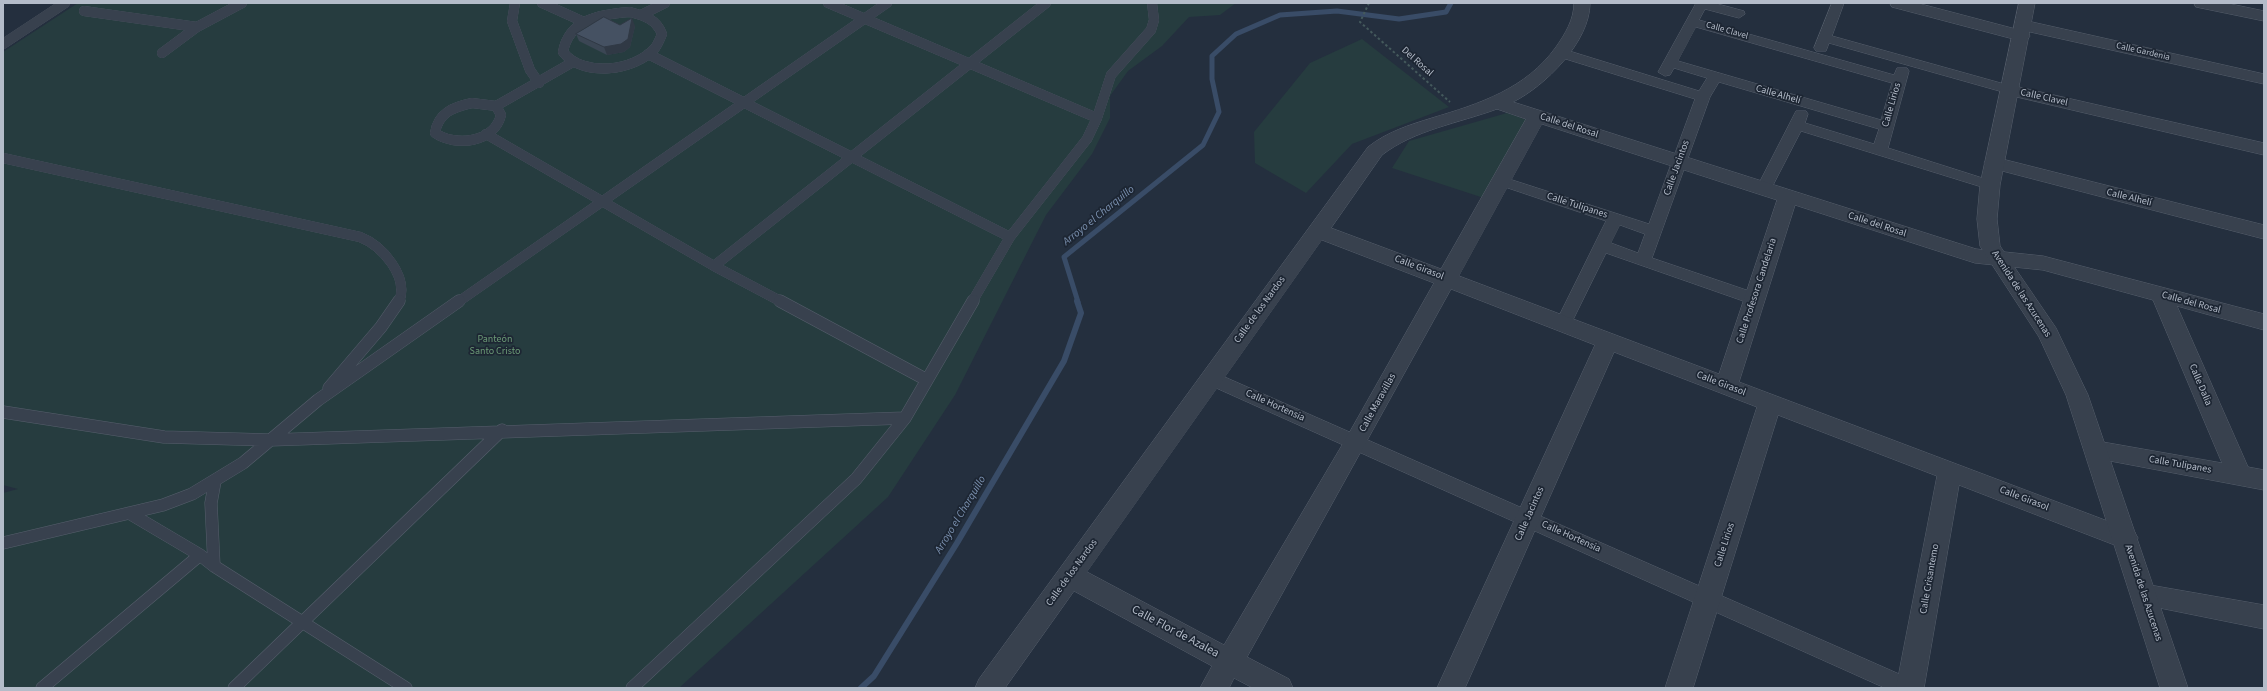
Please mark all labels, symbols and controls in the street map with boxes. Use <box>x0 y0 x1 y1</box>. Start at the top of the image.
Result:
street label: Calle Clavel <box>1705 20 1749 42</box>
street label: Calle Gardenia <box>2115 41 2171 63</box>
street label: Del Rosal <box>1399 45 1435 79</box>
street label: Calle Lirios <box>1880 81 1904 129</box>
street label: Calle Alhelí <box>1754 83 1802 107</box>
street label: Calle Clavel <box>2019 87 2069 109</box>
street label: Calle del Rosal <box>1538 111 1600 141</box>
street label: Calle Jacintos <box>1661 139 1693 197</box>
water label: Arroyo el Charquillo <box>1061 183 1137 249</box>
street label: Calle Alhelí <box>2105 187 2153 209</box>
street label: Calle Tulipanes <box>1545 191 1609 221</box>
street label: Calle del Rosal <box>1846 210 1908 240</box>
street label: Calle Profesora Candelaria <box>1734 237 1780 345</box>
street label: Avenida de las Azucenas <box>1989 248 2053 340</box>
street label: Calle Girasol <box>1393 253 1445 283</box>
street label: Calle de los Nardos <box>1232 274 1288 346</box>
street label: Calle del Rosal <box>2160 289 2222 317</box>
park label: Panteón Santo Cristo <box>470 334 520 358</box>
street label: Calle Dalia <box>2186 362 2214 408</box>
street label: Calle Girasol <box>1695 369 1747 399</box>
street label: Calle Maravillas <box>1357 372 1399 434</box>
street label: Calle Hortensia <box>1244 388 1306 424</box>
street label: Calle Tulipanes <box>2148 454 2212 476</box>
water label: Arroyo el Charquillo <box>933 474 989 556</box>
street label: Calle Girasol <box>1998 484 2050 514</box>
street label: Calle Jacintos <box>1513 485 1547 543</box>
street label: Calle Hortensia <box>1540 519 1602 555</box>
street label: Calle Lirios <box>1712 521 1738 569</box>
street label: Calle de los Nardos <box>1044 537 1100 609</box>
street label: Calle Crisantemo <box>1918 543 1942 615</box>
street label: Avenida de las Azucenas <box>2122 543 2164 643</box>
street label: Calle Flor de Azalea <box>1129 603 1221 661</box>

